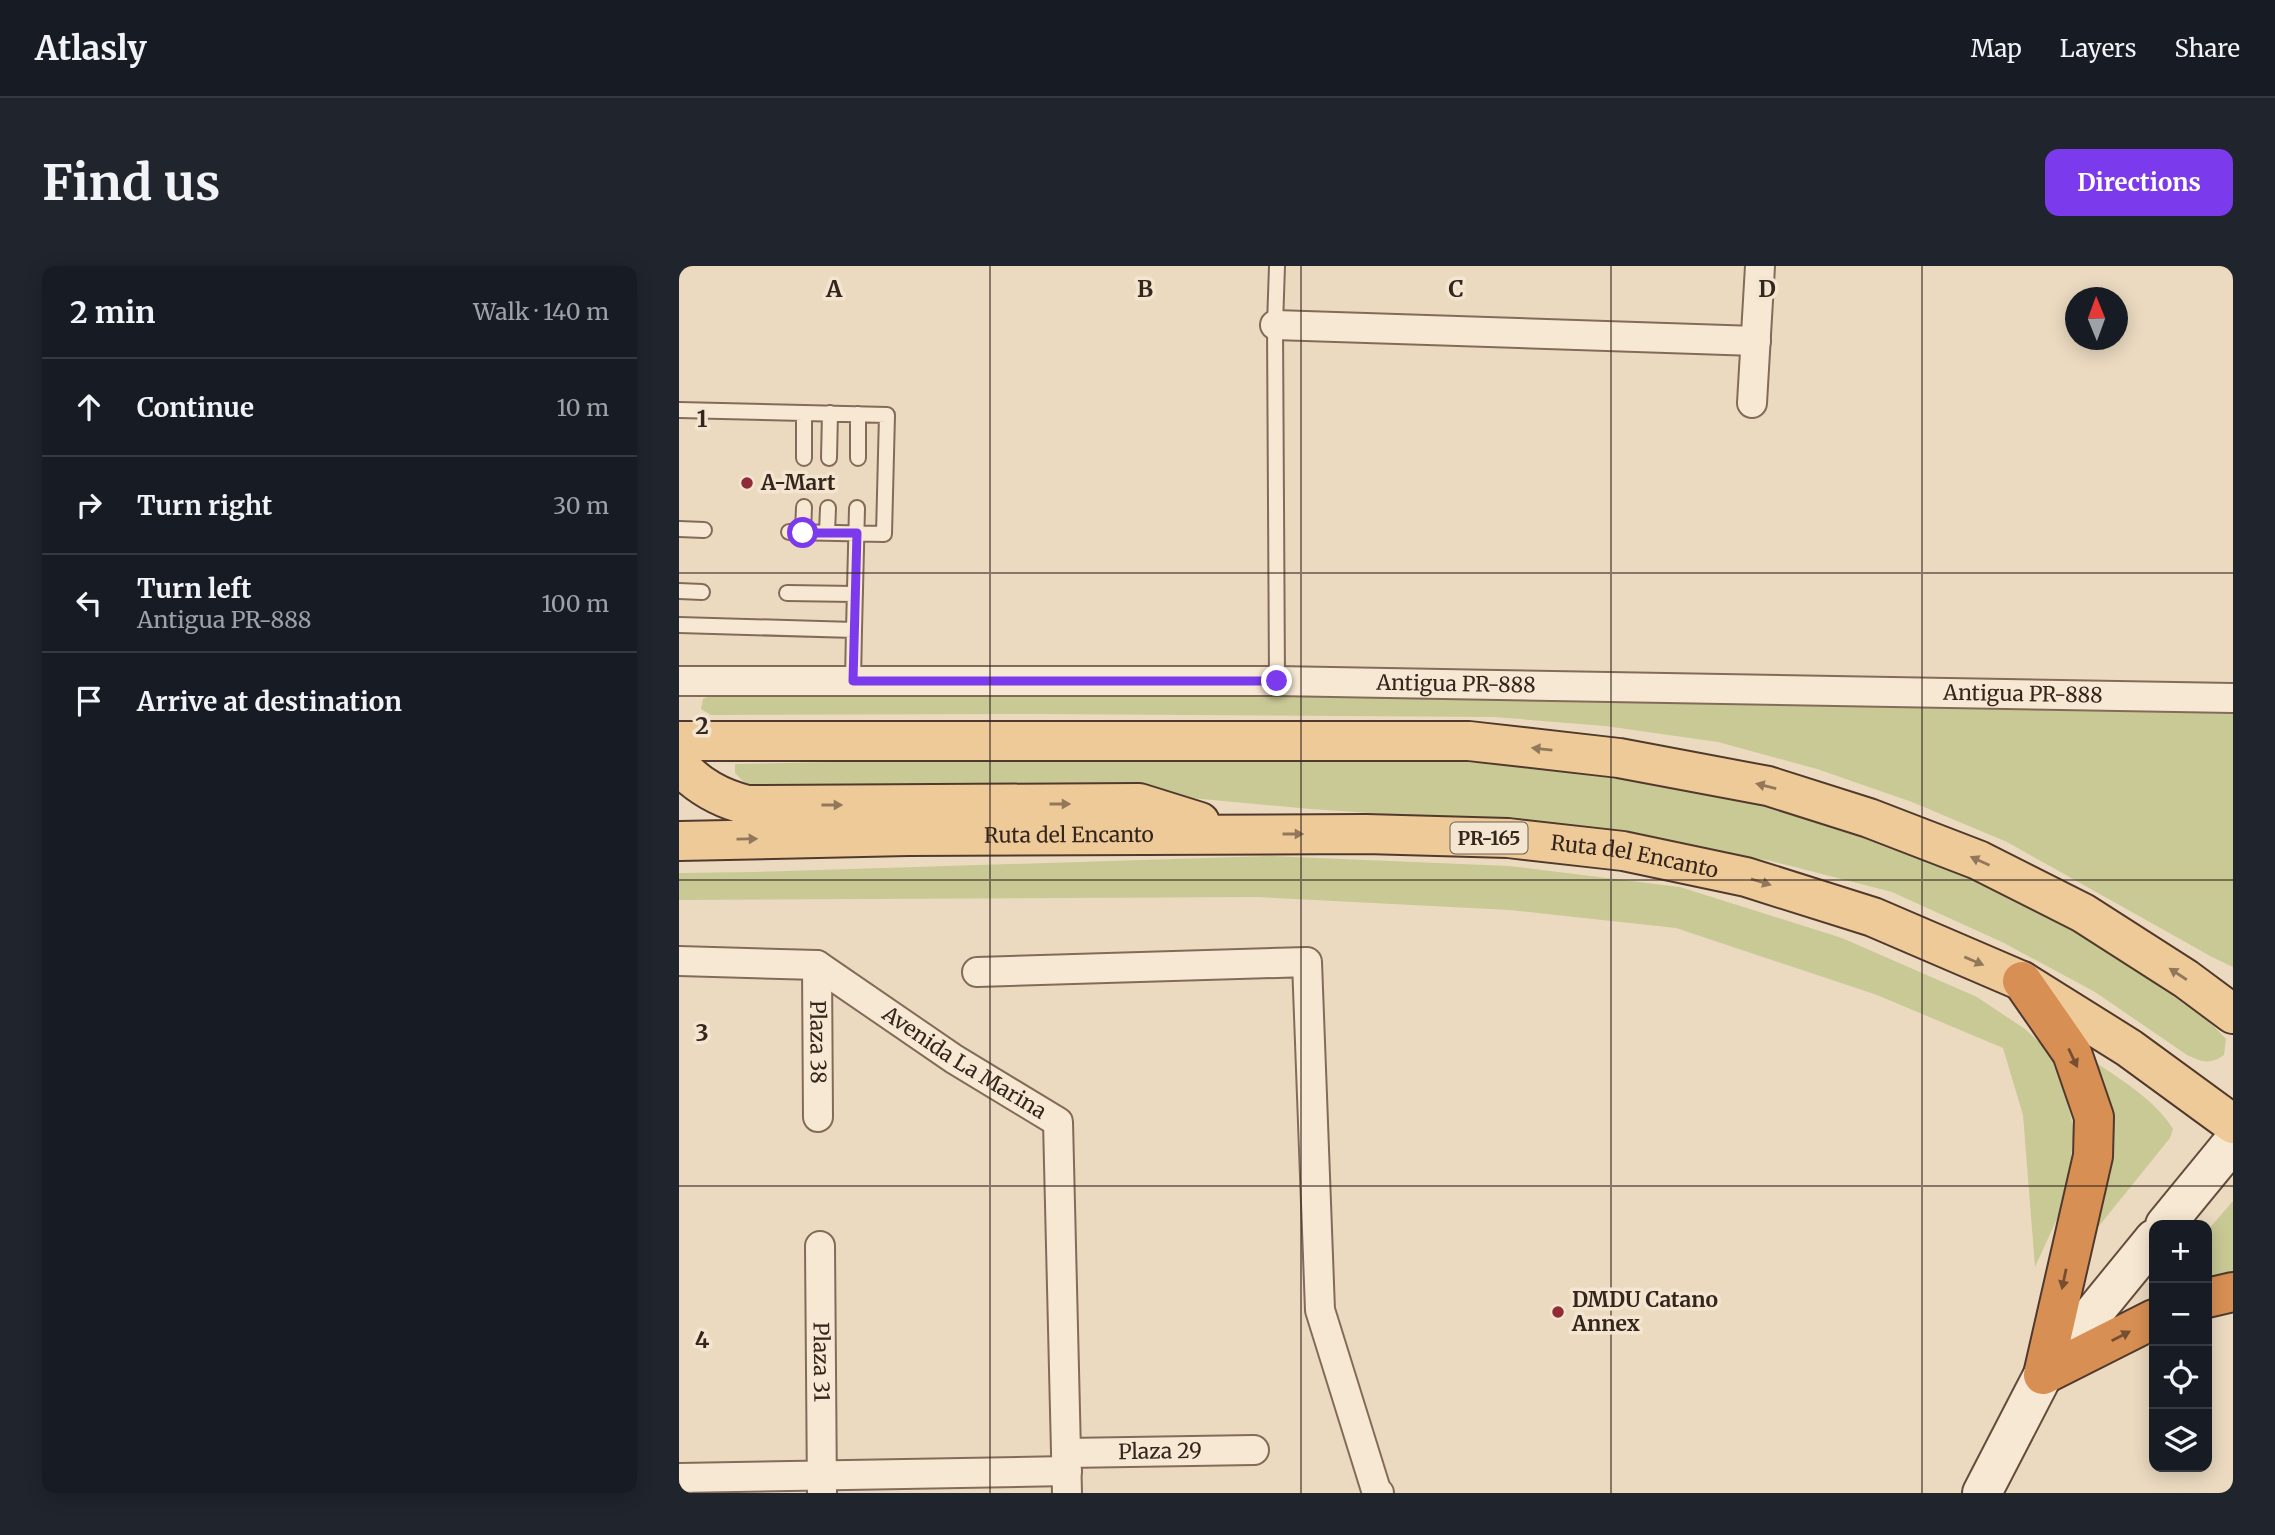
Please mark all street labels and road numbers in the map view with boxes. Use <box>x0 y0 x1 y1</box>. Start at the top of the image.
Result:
street label: Antigua PR-888 <box>1375 669 1536 699</box>
street label: Antigua PR-888 <box>1942 679 2103 709</box>
street label: Ruta del Encanto <box>984 821 1154 849</box>
road number: PR-165 <box>1451 822 1527 853</box>
street label: Ruta del Encanto <box>1549 829 1721 884</box>
street label: Avenida La Marina <box>877 999 1052 1125</box>
street label: Plaza 38 <box>804 1000 832 1084</box>
street label: Plaza 31 <box>808 1322 835 1402</box>
street label: Plaza 29 <box>1118 1437 1202 1465</box>

